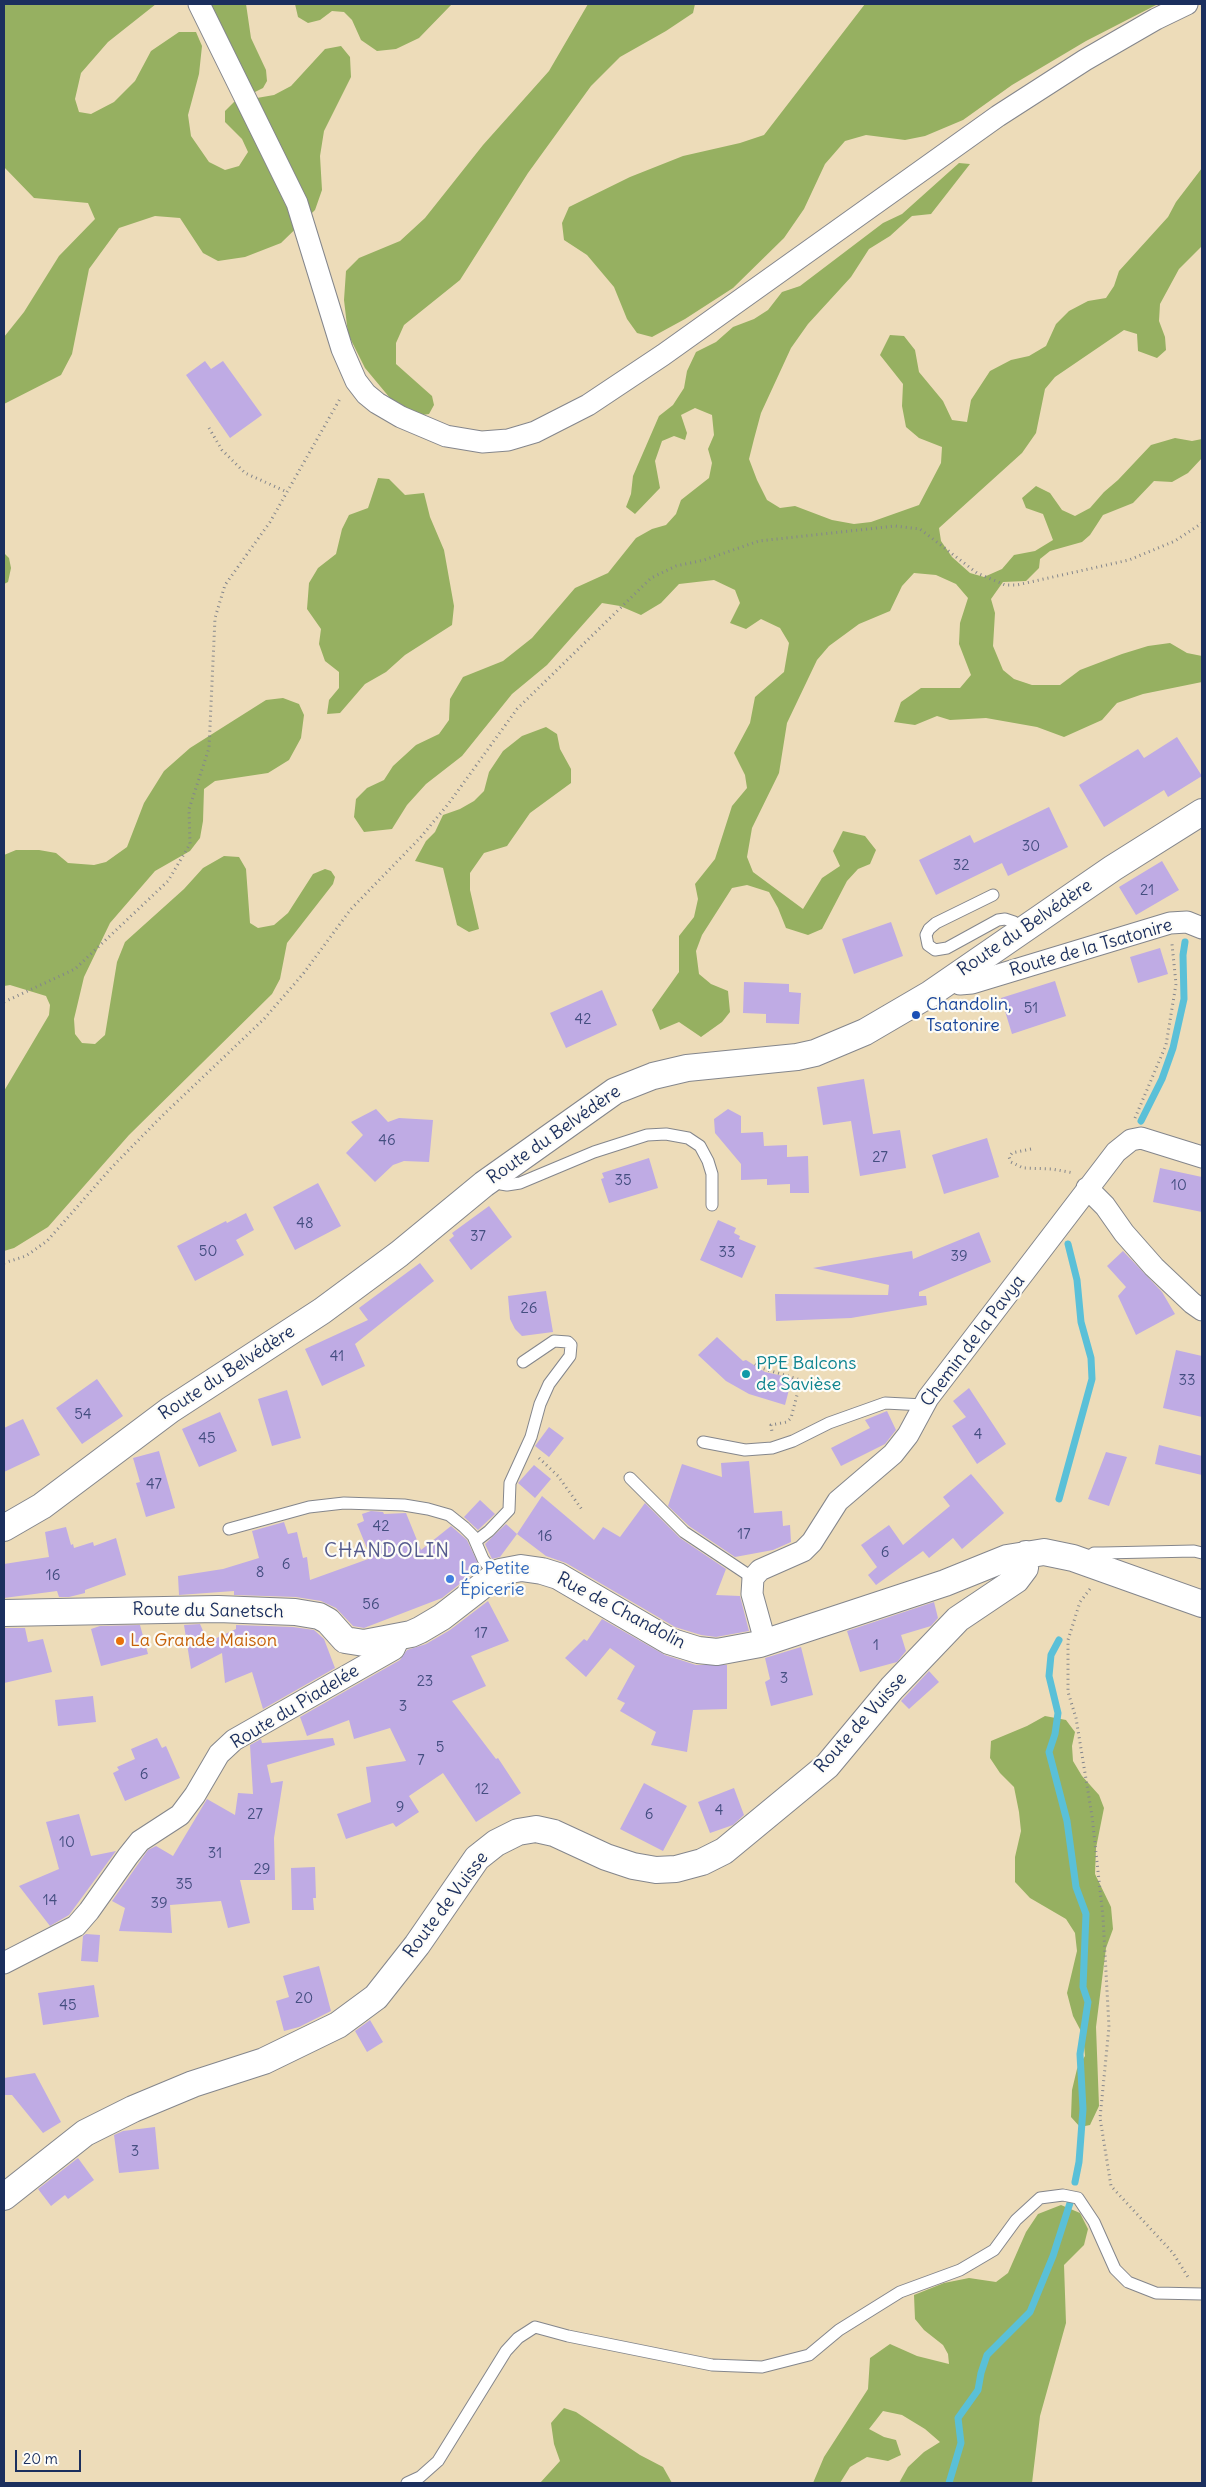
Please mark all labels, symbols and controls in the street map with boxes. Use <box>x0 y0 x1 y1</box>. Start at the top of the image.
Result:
house number: 30 <box>1022 838 1040 856</box>
house number: 32 <box>953 857 969 875</box>
street label: Route du Belvédère <box>954 875 1096 981</box>
house number: 21 <box>1140 882 1154 900</box>
street label: Route de la Tsatonire <box>1007 914 1175 982</box>
place label: Chandolin, Tsatonire <box>926 994 1012 1036</box>
house number: 51 <box>1024 1000 1038 1018</box>
marker: Chandolin, Tsatonire <box>910 1009 922 1021</box>
house number: 42 <box>575 1011 591 1029</box>
street label: Route du Belvédère <box>483 1081 625 1189</box>
house number: 46 <box>378 1132 396 1150</box>
house number: 27 <box>872 1149 888 1167</box>
house number: 35 <box>614 1172 632 1190</box>
house number: 10 <box>1171 1177 1187 1195</box>
house number: 48 <box>296 1215 314 1233</box>
house number: 37 <box>470 1228 486 1246</box>
house number: 50 <box>199 1243 217 1261</box>
house number: 33 <box>718 1244 736 1262</box>
house number: 39 <box>950 1248 968 1266</box>
street label: Chemin de la Pavya <box>916 1271 1030 1411</box>
house number: 26 <box>521 1300 537 1318</box>
street label: Route du Belvédère <box>155 1321 299 1425</box>
house number: 41 <box>330 1348 344 1366</box>
place label: PPE Balcons de Savièse <box>756 1353 856 1396</box>
marker: PPE Balcons de Savièse <box>740 1368 752 1380</box>
house number: 33 <box>1178 1372 1196 1390</box>
house number: 54 <box>74 1406 92 1424</box>
house number: 4 <box>974 1426 982 1444</box>
house number: 45 <box>198 1430 216 1448</box>
house number: 47 <box>146 1476 162 1494</box>
house number: 42 <box>373 1518 389 1536</box>
house number: 17 <box>737 1526 751 1544</box>
house number: 16 <box>538 1528 552 1546</box>
district label: CHANDOLIN <box>323 1539 451 1563</box>
house number: 6 <box>881 1544 889 1562</box>
house number: 6 <box>282 1556 290 1574</box>
place label: La Petite Épicerie <box>460 1558 530 1600</box>
house number: 8 <box>256 1564 264 1582</box>
house number: 16 <box>46 1567 60 1585</box>
street label: Rue de Chandolin <box>553 1568 689 1654</box>
marker: La Petite Épicerie <box>444 1573 456 1585</box>
house number: 56 <box>362 1596 380 1614</box>
street label: Route du Sanetsch <box>132 1599 284 1623</box>
house number: 17 <box>474 1625 488 1643</box>
place label: La Grande Maison <box>130 1630 277 1652</box>
marker: La Grande Maison <box>114 1635 126 1647</box>
house number: 1 <box>873 1637 879 1655</box>
street label: Route du Piadelée <box>227 1660 363 1754</box>
street label: Route de Vuisse <box>810 1668 912 1778</box>
house number: 3 <box>780 1670 788 1688</box>
house number: 23 <box>417 1673 433 1691</box>
house number: 3 <box>399 1698 407 1716</box>
house number: 5 <box>436 1739 444 1757</box>
house number: 7 <box>417 1752 425 1770</box>
house number: 6 <box>140 1766 148 1784</box>
house number: 12 <box>475 1781 489 1799</box>
house number: 9 <box>396 1799 404 1817</box>
house number: 4 <box>715 1802 723 1820</box>
house number: 27 <box>247 1806 263 1824</box>
house number: 6 <box>645 1806 653 1824</box>
house number: 10 <box>59 1834 75 1852</box>
house number: 31 <box>208 1845 222 1863</box>
street label: Route de Vuisse <box>399 1848 493 1962</box>
house number: 29 <box>254 1861 270 1879</box>
house number: 35 <box>175 1876 193 1894</box>
house number: 14 <box>43 1892 57 1910</box>
house number: 39 <box>150 1895 168 1913</box>
house number: 20 <box>295 1990 313 2008</box>
house number: 45 <box>59 1997 77 2015</box>
house number: 3 <box>131 2143 139 2161</box>
scale bar <box>18 2440 84 2472</box>
text: 20 m <box>23 2449 58 2468</box>

